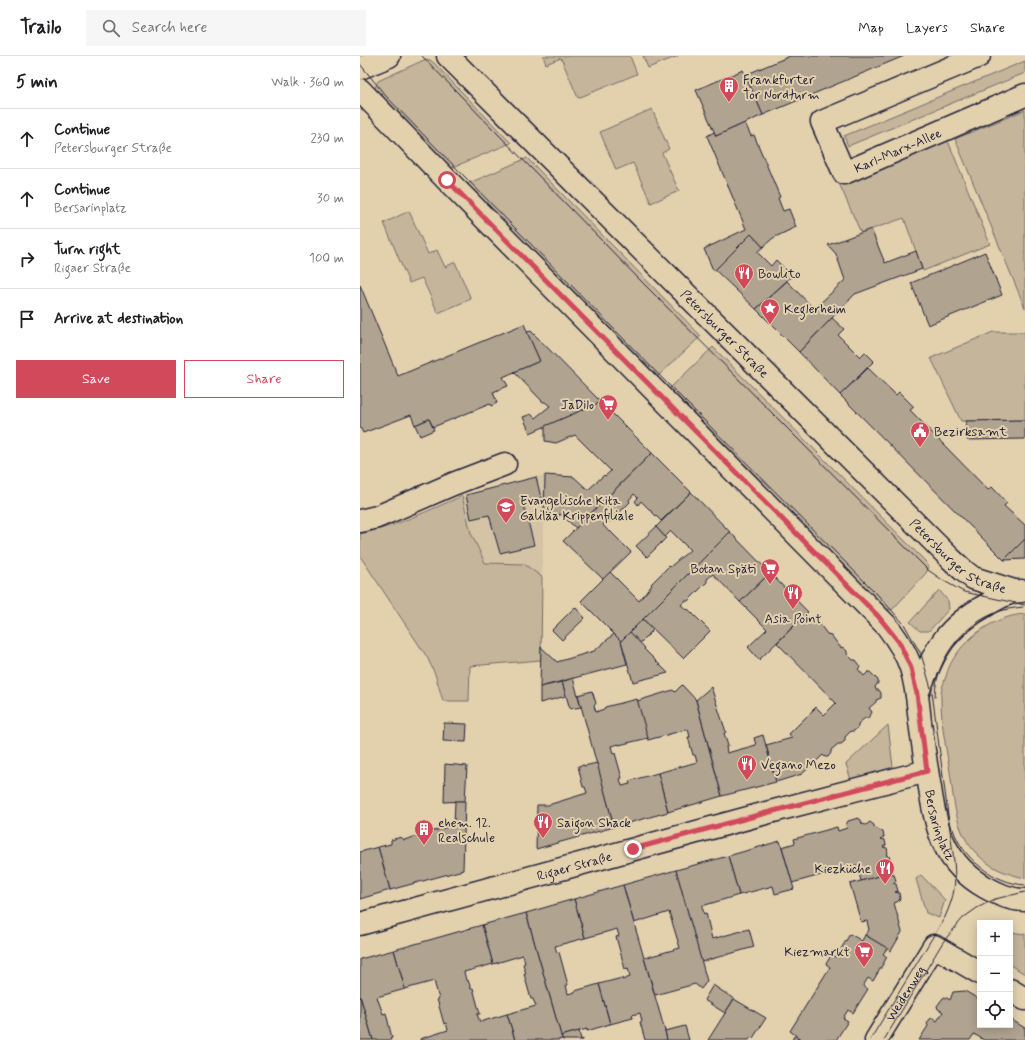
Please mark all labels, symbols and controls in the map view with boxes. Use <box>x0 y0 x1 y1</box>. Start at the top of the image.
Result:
search box <box>86 10 366 46</box>
text: Trailo <box>20 15 62 40</box>
icon: search <box>100 17 122 39</box>
text: Search here <box>132 18 207 38</box>
text: Map <box>858 19 884 37</box>
text: Layers <box>906 19 948 37</box>
text: Share <box>970 19 1005 37</box>
text: 5 min <box>16 71 58 93</box>
place label: Frankfurter Tor Nordturm <box>743 72 820 104</box>
text: Walk · 360 m <box>271 74 344 91</box>
building icon: Frankfurter Tor Nordturm <box>718 75 740 103</box>
text: Continue <box>54 120 110 140</box>
street label: Karl-Marx-Allee <box>852 125 944 178</box>
icon: ahead <box>16 128 38 150</box>
text: 230 m <box>310 130 344 147</box>
text: Petersburger Straße <box>54 140 172 157</box>
route start <box>438 171 456 189</box>
text: Continue <box>54 180 110 200</box>
icon: ahead <box>16 188 38 210</box>
text: 30 m <box>317 190 344 207</box>
text: Bersarinplatz <box>54 200 127 217</box>
text: Turn right <box>54 240 121 260</box>
icon: right <box>16 248 38 270</box>
text: 100 m <box>309 250 344 267</box>
text: Rigaer Straße <box>54 260 131 277</box>
restaurant icon: Bowlito <box>733 262 755 290</box>
place label: Bowlito <box>758 266 801 283</box>
street label: Petersburger Straße <box>676 286 772 382</box>
place icon: Keglerheim <box>759 297 781 325</box>
place label: Keglerheim <box>784 301 846 320</box>
icon: arrive <box>16 308 38 330</box>
text: Arrive at destination <box>54 309 183 329</box>
button: Save <box>16 360 176 398</box>
button: Share <box>184 360 344 398</box>
supermarket icon: JaDilo <box>597 393 619 421</box>
place label: JaDilo <box>561 397 594 414</box>
public building icon: Bezirksamt <box>909 420 931 448</box>
place label: Bezirksamt <box>934 424 1007 441</box>
place label: Evangelische Kita Galiläa Krippenfiliale <box>520 493 634 525</box>
school or university icon: Evangelische Kita Galiläa Krippenfiliale <box>495 496 517 524</box>
street label: Petersburger Straße <box>905 516 1008 598</box>
supermarket icon: Botan Späti <box>759 557 781 585</box>
place label: Botan Späti <box>691 561 756 578</box>
restaurant icon: Asia Point <box>782 582 804 610</box>
place label: Asia Point <box>764 611 822 628</box>
restaurant icon: Vegano Mezo <box>736 753 758 781</box>
place label: Vegano Mezo <box>761 757 836 776</box>
street label: Bersarinplatz <box>920 789 959 864</box>
restaurant icon: Saigon Shack <box>532 811 554 839</box>
place label: ehem. 12. Realschule <box>438 815 495 847</box>
place label: Saigon Shack <box>557 815 631 834</box>
building icon: ehem. 12. Realschule <box>413 818 435 846</box>
route end <box>624 840 642 858</box>
street label: Rigaer Straße <box>535 849 614 885</box>
restaurant icon: Kiezküche <box>874 857 896 885</box>
place label: Kiezküche <box>815 861 871 878</box>
map controls <box>977 920 1013 1028</box>
button: + <box>977 920 1013 956</box>
supermarket icon: Kiezmarkt <box>853 940 875 968</box>
place label: Kiezmarkt <box>784 944 850 961</box>
button: − <box>977 956 1013 992</box>
street label: Weidenweg <box>883 963 930 1025</box>
button: locate <box>977 992 1013 1028</box>

